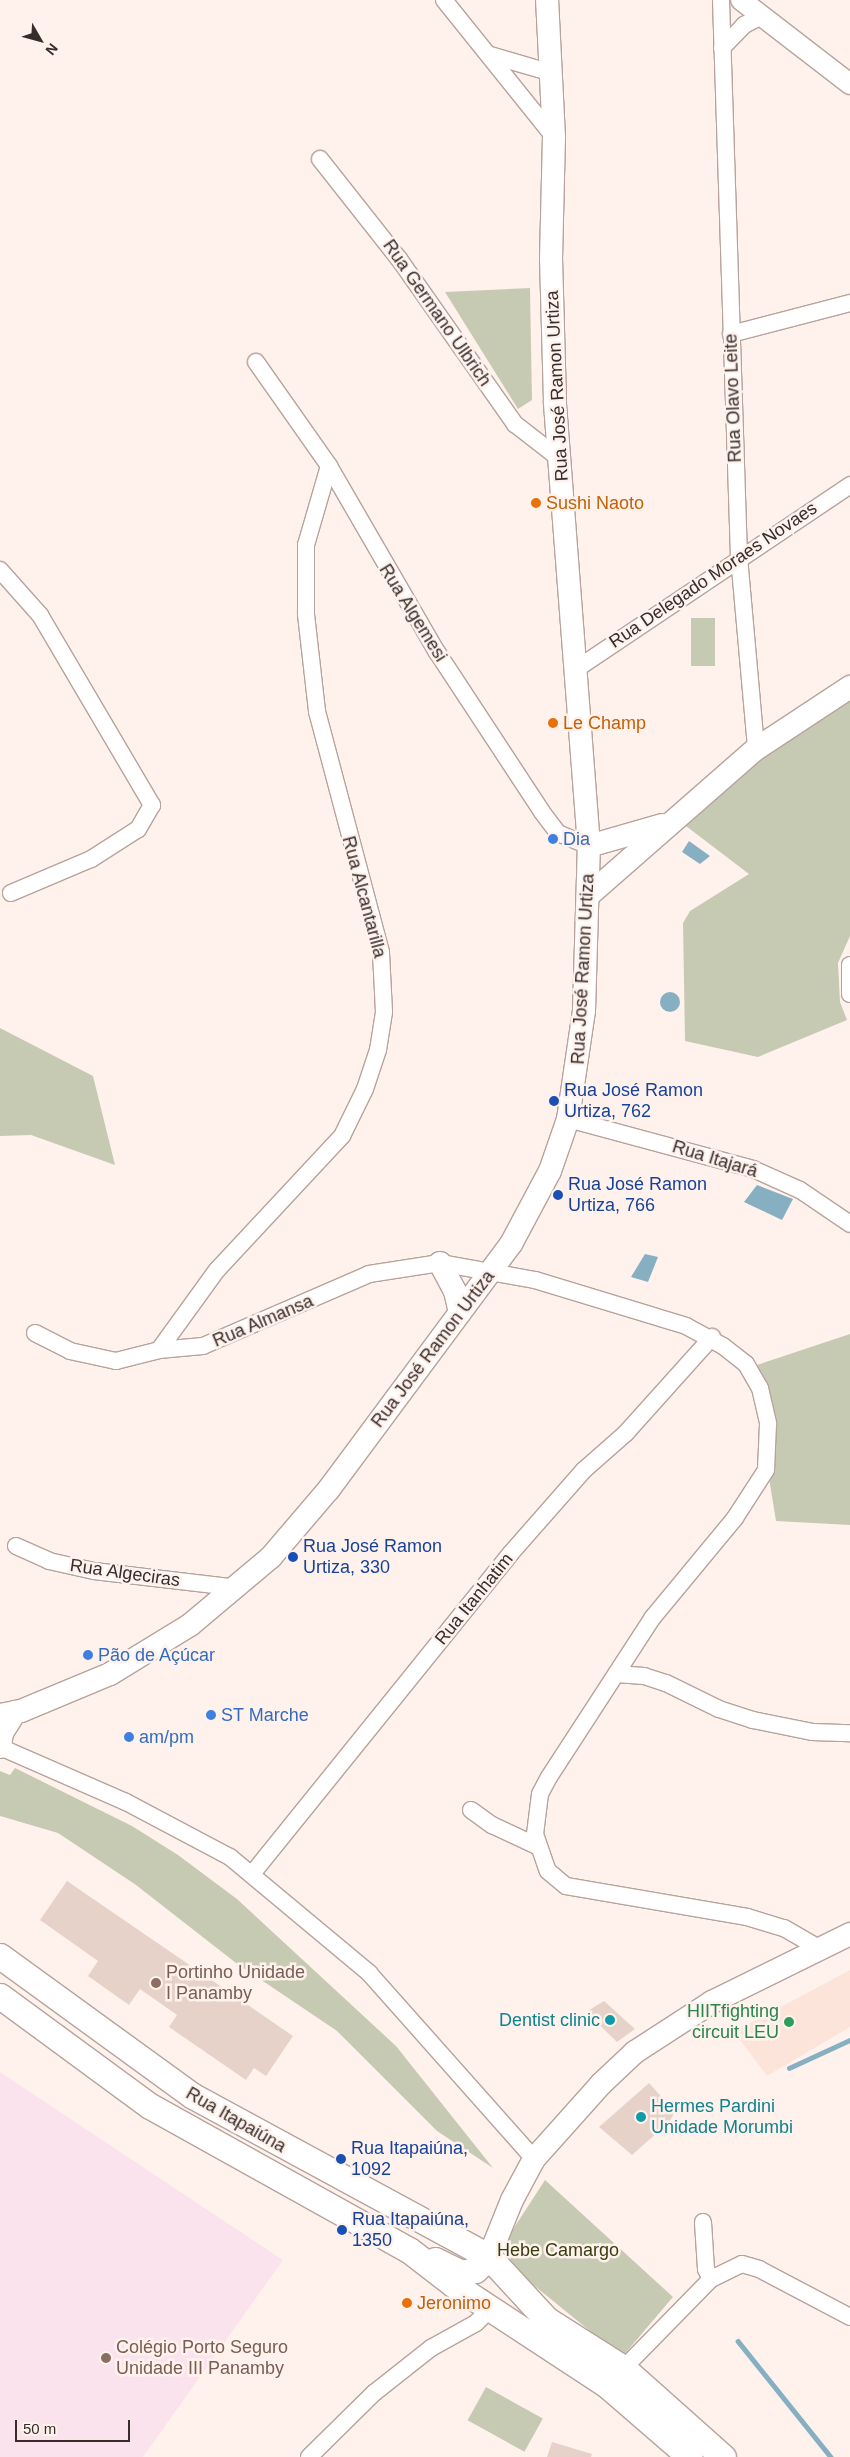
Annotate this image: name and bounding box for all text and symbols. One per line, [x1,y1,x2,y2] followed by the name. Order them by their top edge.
[15,15,65,65] north arrow
[42,40,61,58] text: N
[378,236,496,390] street label: Rua Germano Ulbrich
[541,290,573,482] street label: Rua José Ramon Urtiza
[720,333,746,463] street label: Rua Olavo Leite
[546,492,644,514] place label: Sushi Naoto
[530,497,542,509] marker: Sushi Naoto
[605,497,821,653] street label: Rua Delegado Moraes Novaes
[374,560,452,666] street label: Rua Algemesi
[563,712,646,734] place label: Le Champ
[547,717,559,729] marker: Le Champ
[563,828,590,850] place label: Dia
[337,833,391,961] street label: Rua Alcantarilla
[547,833,559,845] marker: Dia
[567,873,599,1065] street label: Rua José Ramon Urtiza
[564,1080,703,1122] place label: Rua José Ramon Urtiza, 762
[548,1095,560,1107] marker: Rua José Ramon Urtiza, 762
[670,1136,760,1182] street label: Rua Itajará
[568,1174,707,1216] place label: Rua José Ramon Urtiza, 766
[552,1189,564,1201] marker: Rua José Ramon Urtiza, 766
[367,1266,499,1432] street label: Rua José Ramon Urtiza
[209,1290,317,1352] street label: Rua Almansa
[303,1536,442,1578] place label: Rua José Ramon Urtiza, 330
[430,1549,518,1649] street label: Rua Itanhatim
[287,1551,299,1563] marker: Rua José Ramon Urtiza, 330
[68,1555,182,1591] street label: Rua Algeciras
[98,1644,216,1666] place label: Pão de Açúcar
[82,1649,94,1661] marker: Pão de Açúcar
[221,1704,309,1726] place label: ST Marche
[205,1709,217,1721] marker: ST Marche
[139,1726,194,1748] place label: am/pm
[123,1731,135,1743] marker: am/pm
[166,1962,305,2005] place label: Portinho Unidade I Panamby
[150,1977,162,1989] marker: Portinho Unidade I Panamby
[687,2001,779,2044] place label: HIITfighting circuit LEU
[499,2009,600,2031] place label: Dentist clinic
[604,2014,616,2026] marker: Dentist clinic
[783,2016,795,2028] marker: HIITfighting circuit LEU
[182,2083,290,2157] street label: Rua Itapaiúna
[651,2096,793,2138] place label: Hermes Pardini Unidade Morumbi
[635,2111,647,2123] marker: Hermes Pardini Unidade Morumbi
[351,2138,468,2180] place label: Rua Itapaiúna, 1092
[335,2153,347,2165] marker: Rua Itapaiúna, 1092
[352,2209,469,2252] place label: Rua Itapaiúna, 1350
[336,2224,348,2236] marker: Rua Itapaiúna, 1350
[497,2239,619,2261] park label: Hebe Camargo
[417,2292,491,2314] place label: Jeronimo
[401,2297,413,2309] marker: Jeronimo
[116,2337,288,2380] place label: Colégio Porto Seguro Unidade III Panamby
[100,2352,112,2364] marker: Colégio Porto Seguro Unidade III Panamby
[18,2410,132,2442] scale bar
[23,2420,56,2437] text: 50 m

